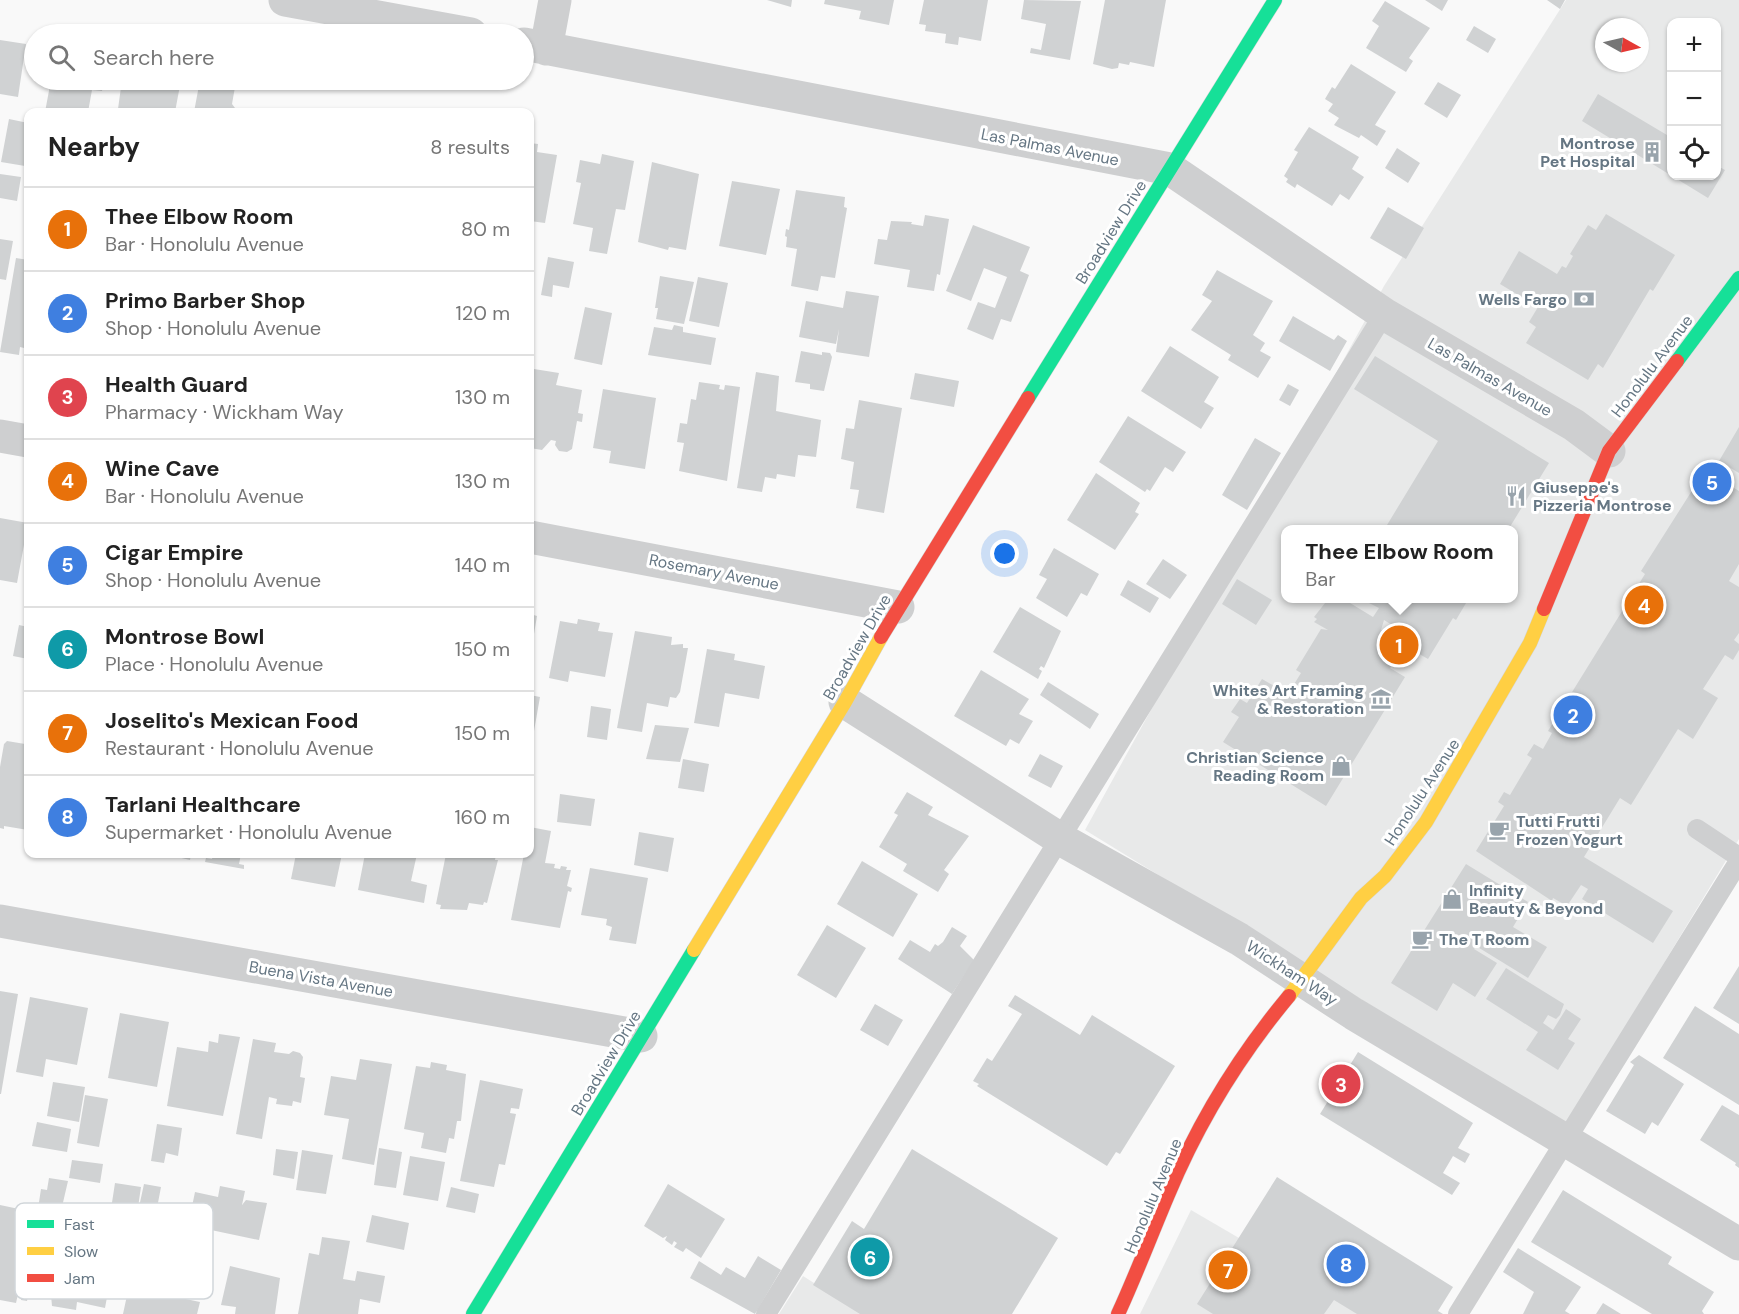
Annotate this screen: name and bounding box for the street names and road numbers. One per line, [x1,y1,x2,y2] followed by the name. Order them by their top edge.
[979,123,1121,171] street label: Las Palmas Avenue
[1071,176,1151,288] street label: Broadview Drive
[1607,311,1697,421] street label: Honolulu Avenue
[1424,333,1556,421] street label: Las Palmas Avenue
[647,549,781,595] street label: Rosemary Avenue
[818,590,896,704] street label: Broadview Drive
[1380,735,1464,849] street label: Honolulu Avenue
[1242,936,1342,1010] street label: Wickham Way
[247,956,395,1002] street label: Buena Vista Avenue
[566,1007,646,1119] street label: Broadview Drive
[1119,1135,1187,1257] street label: Honolulu Avenue

